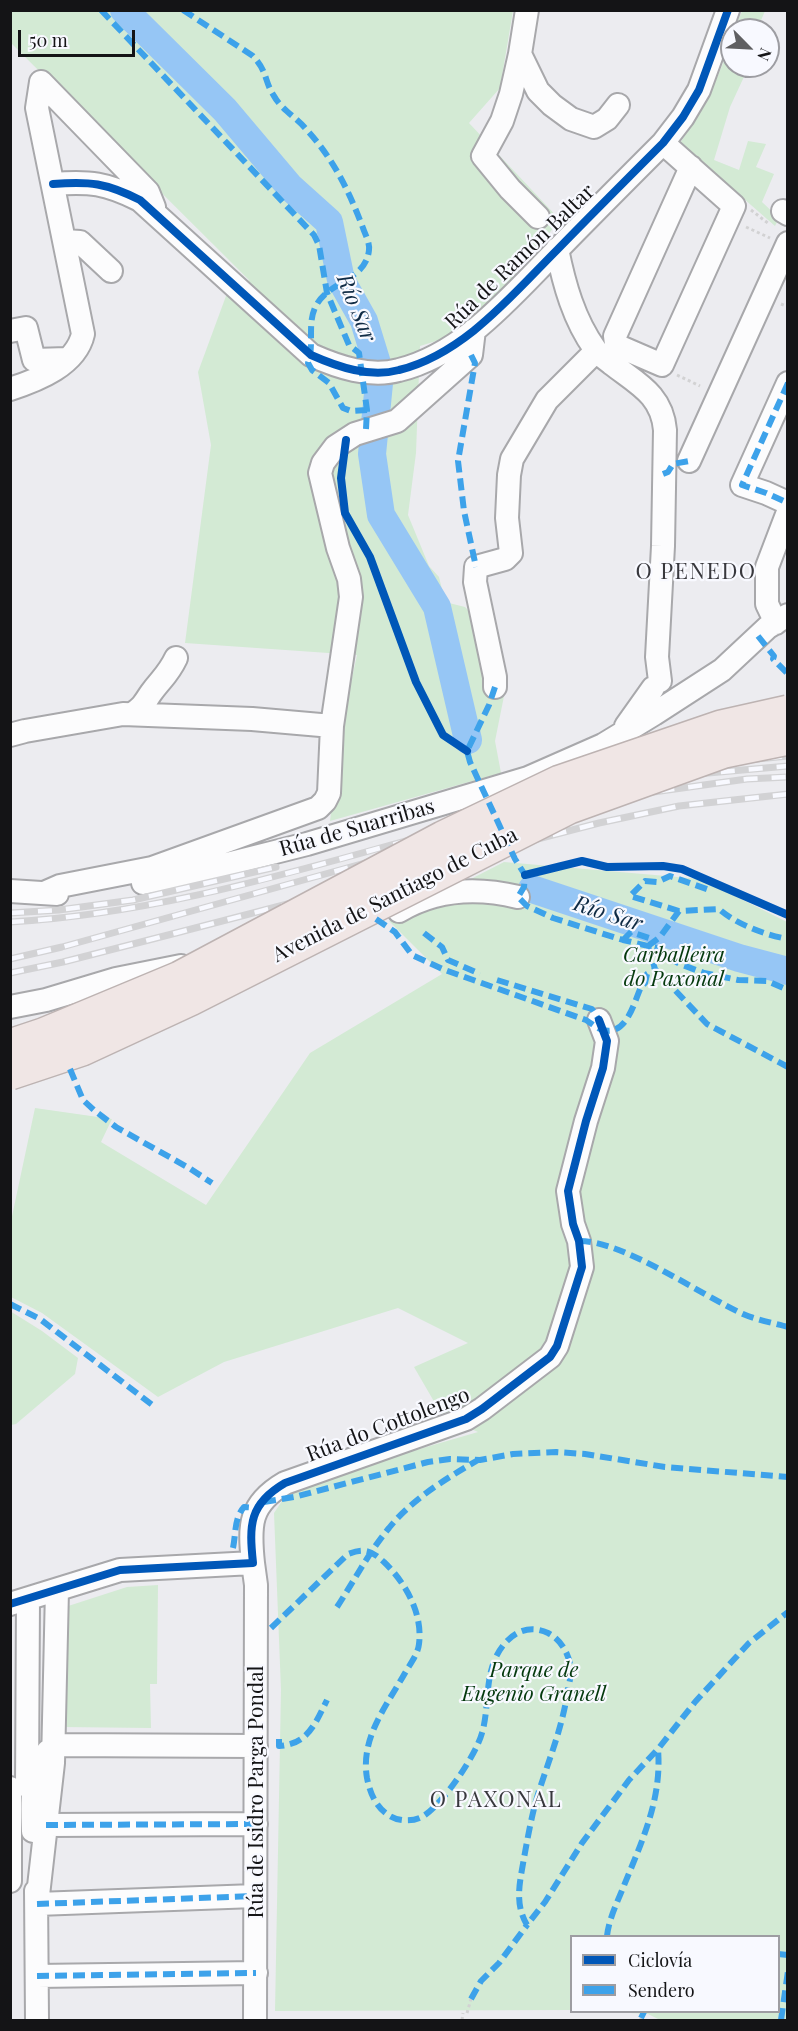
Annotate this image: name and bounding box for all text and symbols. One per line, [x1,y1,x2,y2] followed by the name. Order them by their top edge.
[21,18,138,56] scale bar
[720,18,780,78] north arrow
[29,28,68,52] text: 50 m
[753,45,777,64] text: N
[440,179,600,335] street label: Rúa de Ramón Baltar
[331,270,381,346] water label: Río Sar
[635,559,757,585] district label: O PENEDO
[277,794,437,862] street label: Rúa de Suarribas
[268,822,522,968] street label: Avenida de Santiago de Cuba
[570,891,646,937] water label: Río Sar
[623,942,725,992] park label: Carballeira do Paxonal
[303,1382,473,1468] street label: Rúa do Cottolengo
[462,1657,606,1707] park label: Parque de Eugenio Granell
[243,1665,269,1919] street label: Rúa de Isidro Parga Pondal
[430,1787,562,1813] district label: O PAXONAL
[570,1935,780,2013] legend
[628,1948,692,1972] text: Ciclovía
[628,1978,695,2002] text: Sendero

